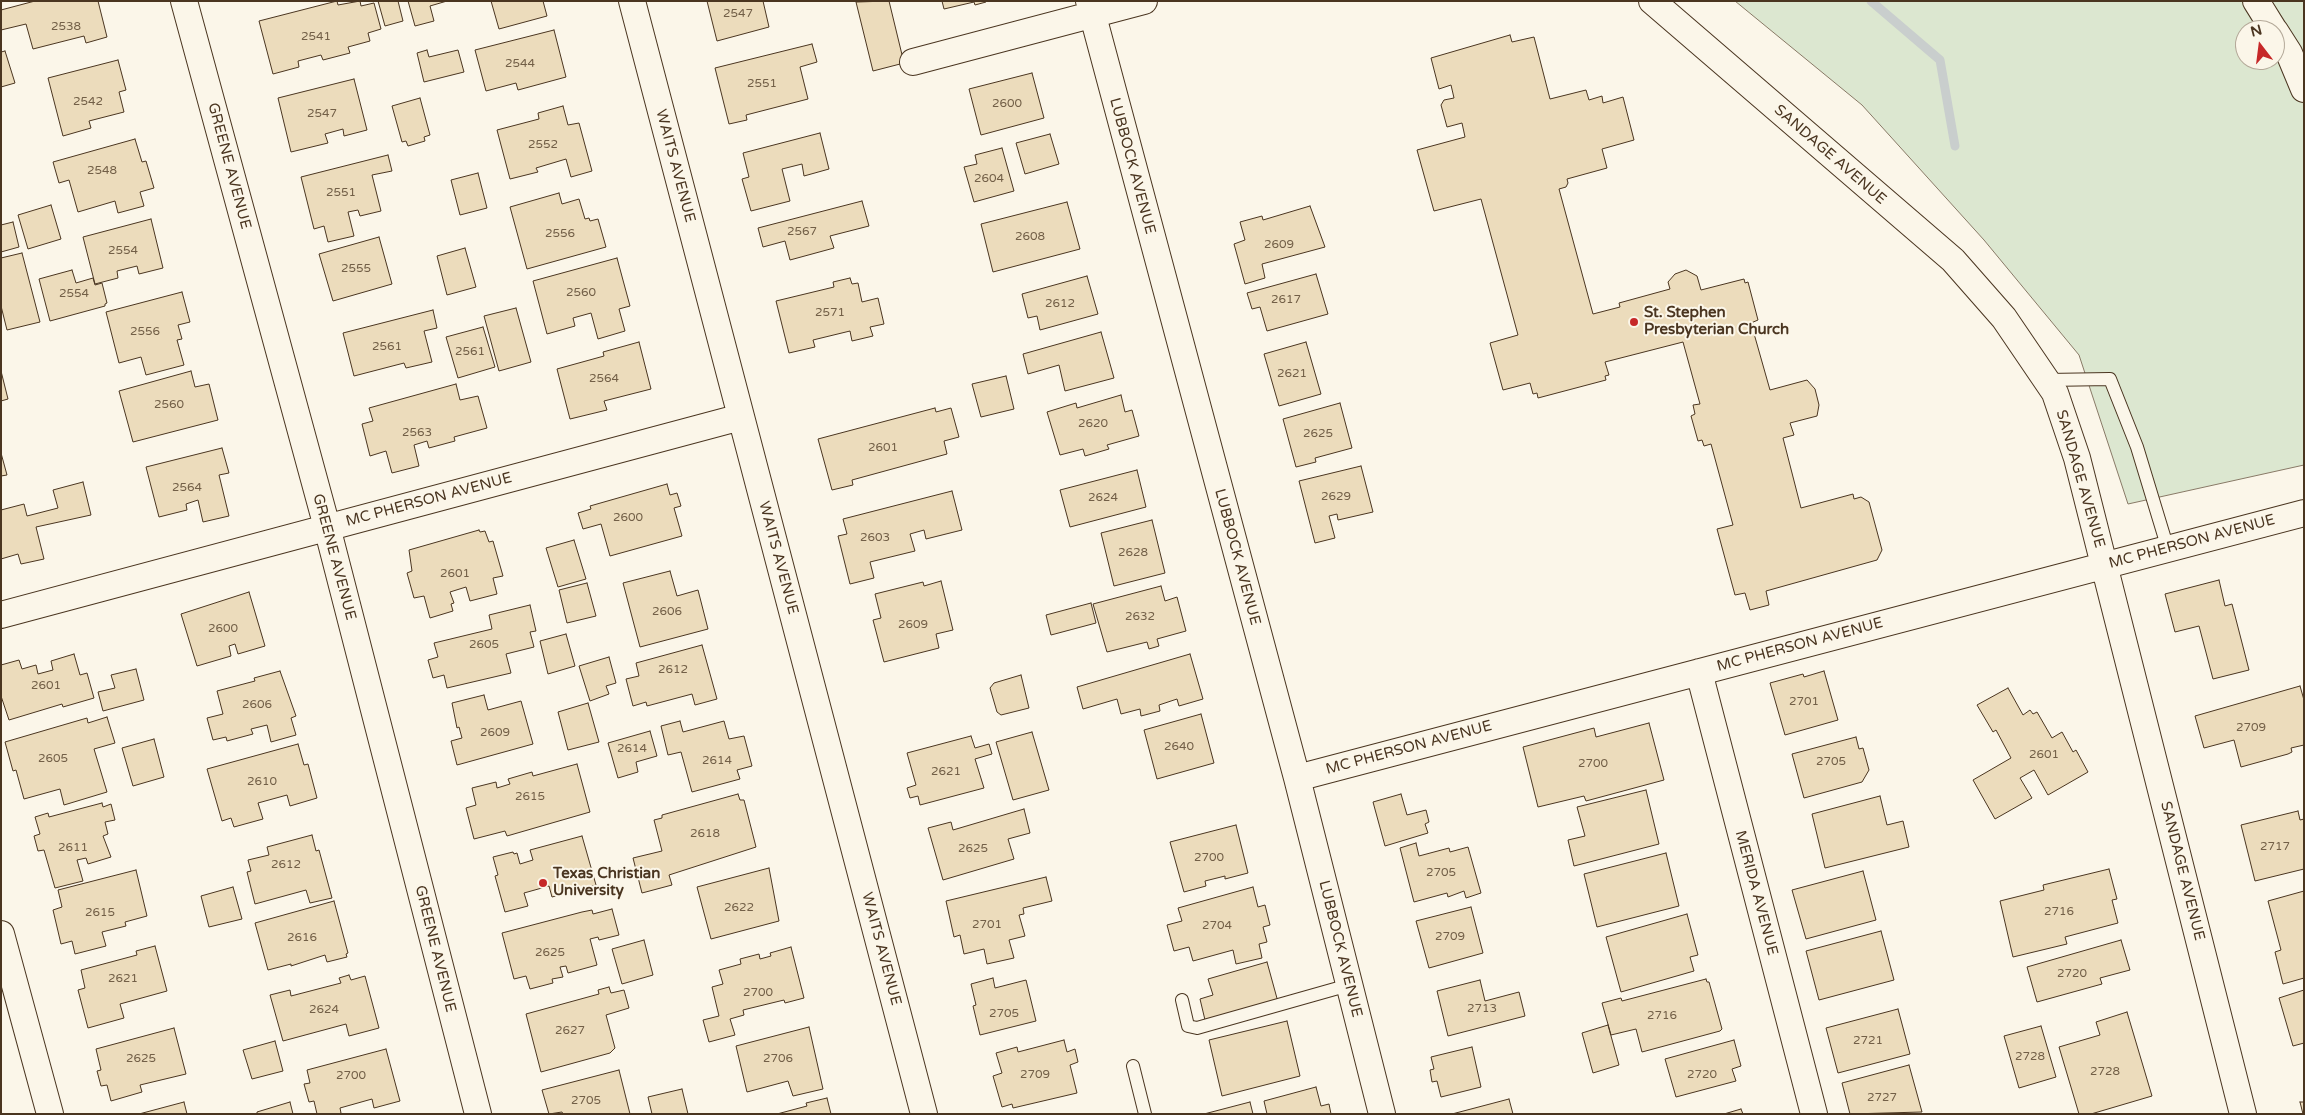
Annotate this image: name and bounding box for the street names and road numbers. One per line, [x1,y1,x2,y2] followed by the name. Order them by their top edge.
[1105,96,1159,236] street label: LUBBOCK AVENUE
[203,101,255,231] street label: GREENE AVENUE
[1770,101,1890,209] street label: SANDAGE AVENUE
[651,107,699,225] street label: WAITS AVENUE
[2052,408,2108,550] street label: SANDAGE AVENUE
[344,469,514,531] street label: MC PHERSON AVENUE
[1210,487,1264,627] street label: LUBBOCK AVENUE
[308,492,360,622] street label: GREENE AVENUE
[754,499,802,617] street label: WAITS AVENUE
[2107,511,2277,573] street label: MC PHERSON AVENUE
[1715,614,1885,676] street label: MC PHERSON AVENUE
[1324,717,1494,779] street label: MC PHERSON AVENUE
[2156,800,2208,942] street label: SANDAGE AVENUE
[1731,829,1781,957] street label: MERIDA AVENUE
[1314,879,1366,1019] street label: LUBBOCK AVENUE
[411,884,459,1014] street label: GREENE AVENUE
[857,890,905,1008] street label: WAITS AVENUE

